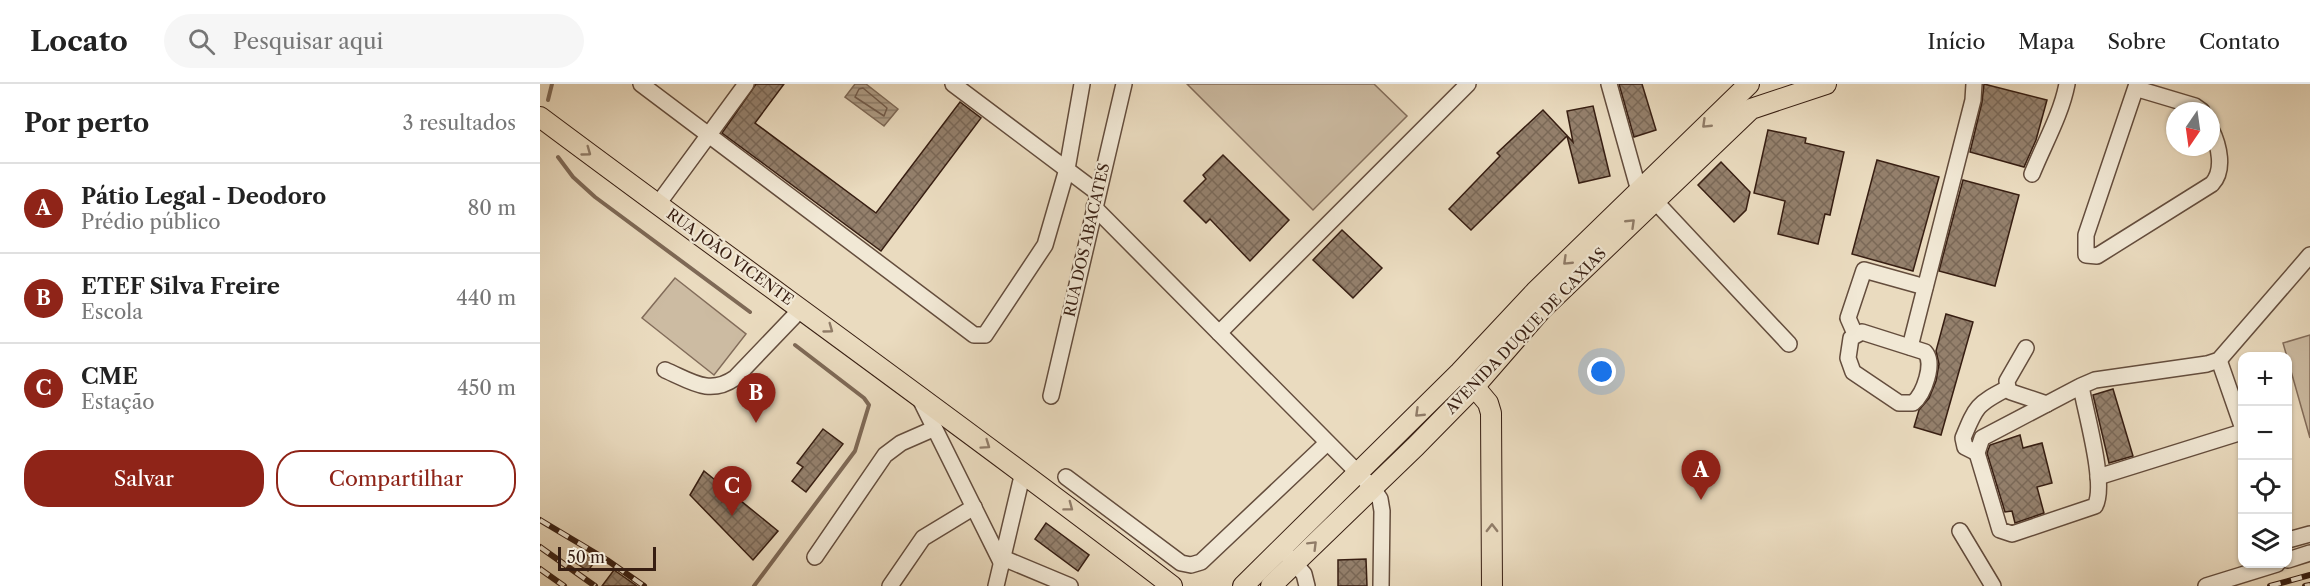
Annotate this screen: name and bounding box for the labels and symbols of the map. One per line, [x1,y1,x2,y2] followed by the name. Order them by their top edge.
[2166,102,2220,156] north arrow
[1703,117,1714,128] one-way arrow
[580,145,591,156] one-way arrow
[1060,161,1113,319] street label: RUA DOS ABACATES
[663,204,798,309] street label: RUA JOÃO VICENTE
[1624,219,1635,230] one-way arrow
[1440,244,1610,418] street label: AVENIDA DUQUE DE CAXIAS
[1564,254,1575,265] one-way arrow
[822,322,833,333] one-way arrow
[1587,357,1616,386] your location
[736,374,776,423] pin: B
[1415,406,1426,417] one-way arrow
[979,438,990,449] one-way arrow
[1682,450,1720,500] pin: A
[712,466,752,516] pin: C
[1063,500,1074,511] one-way arrow
[1486,523,1498,532] one-way arrow
[1306,542,1317,553] one-way arrow
[558,544,656,572] scale bar

